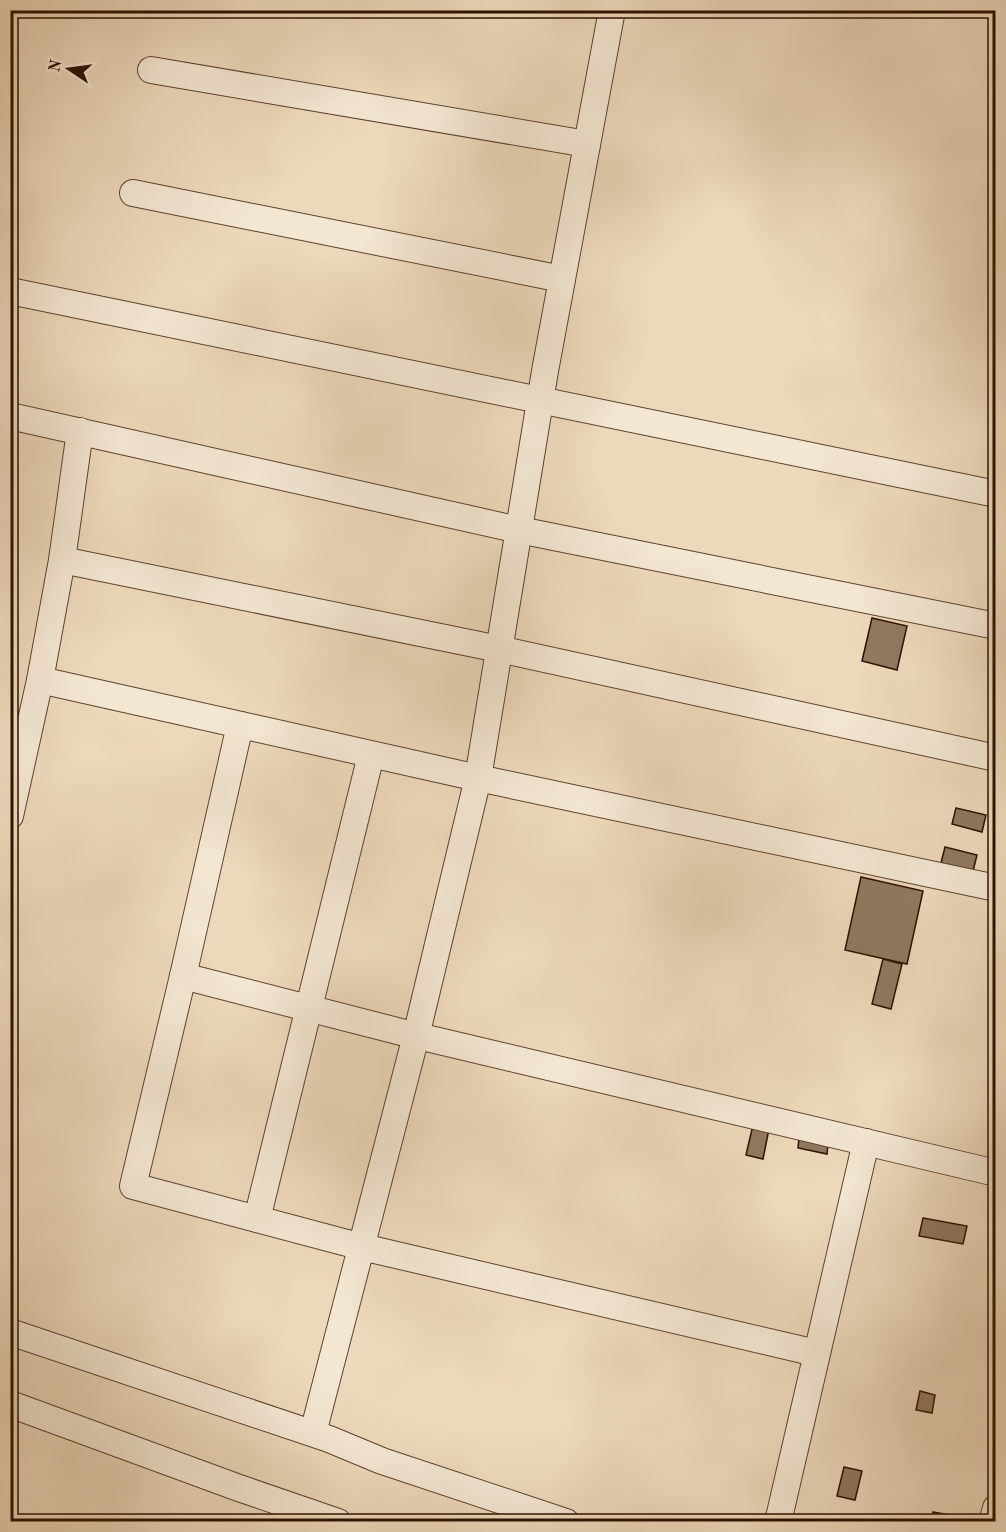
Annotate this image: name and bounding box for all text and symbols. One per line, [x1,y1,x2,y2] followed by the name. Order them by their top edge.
[39,39,99,99] north arrow
[47,58,66,74] text: N

